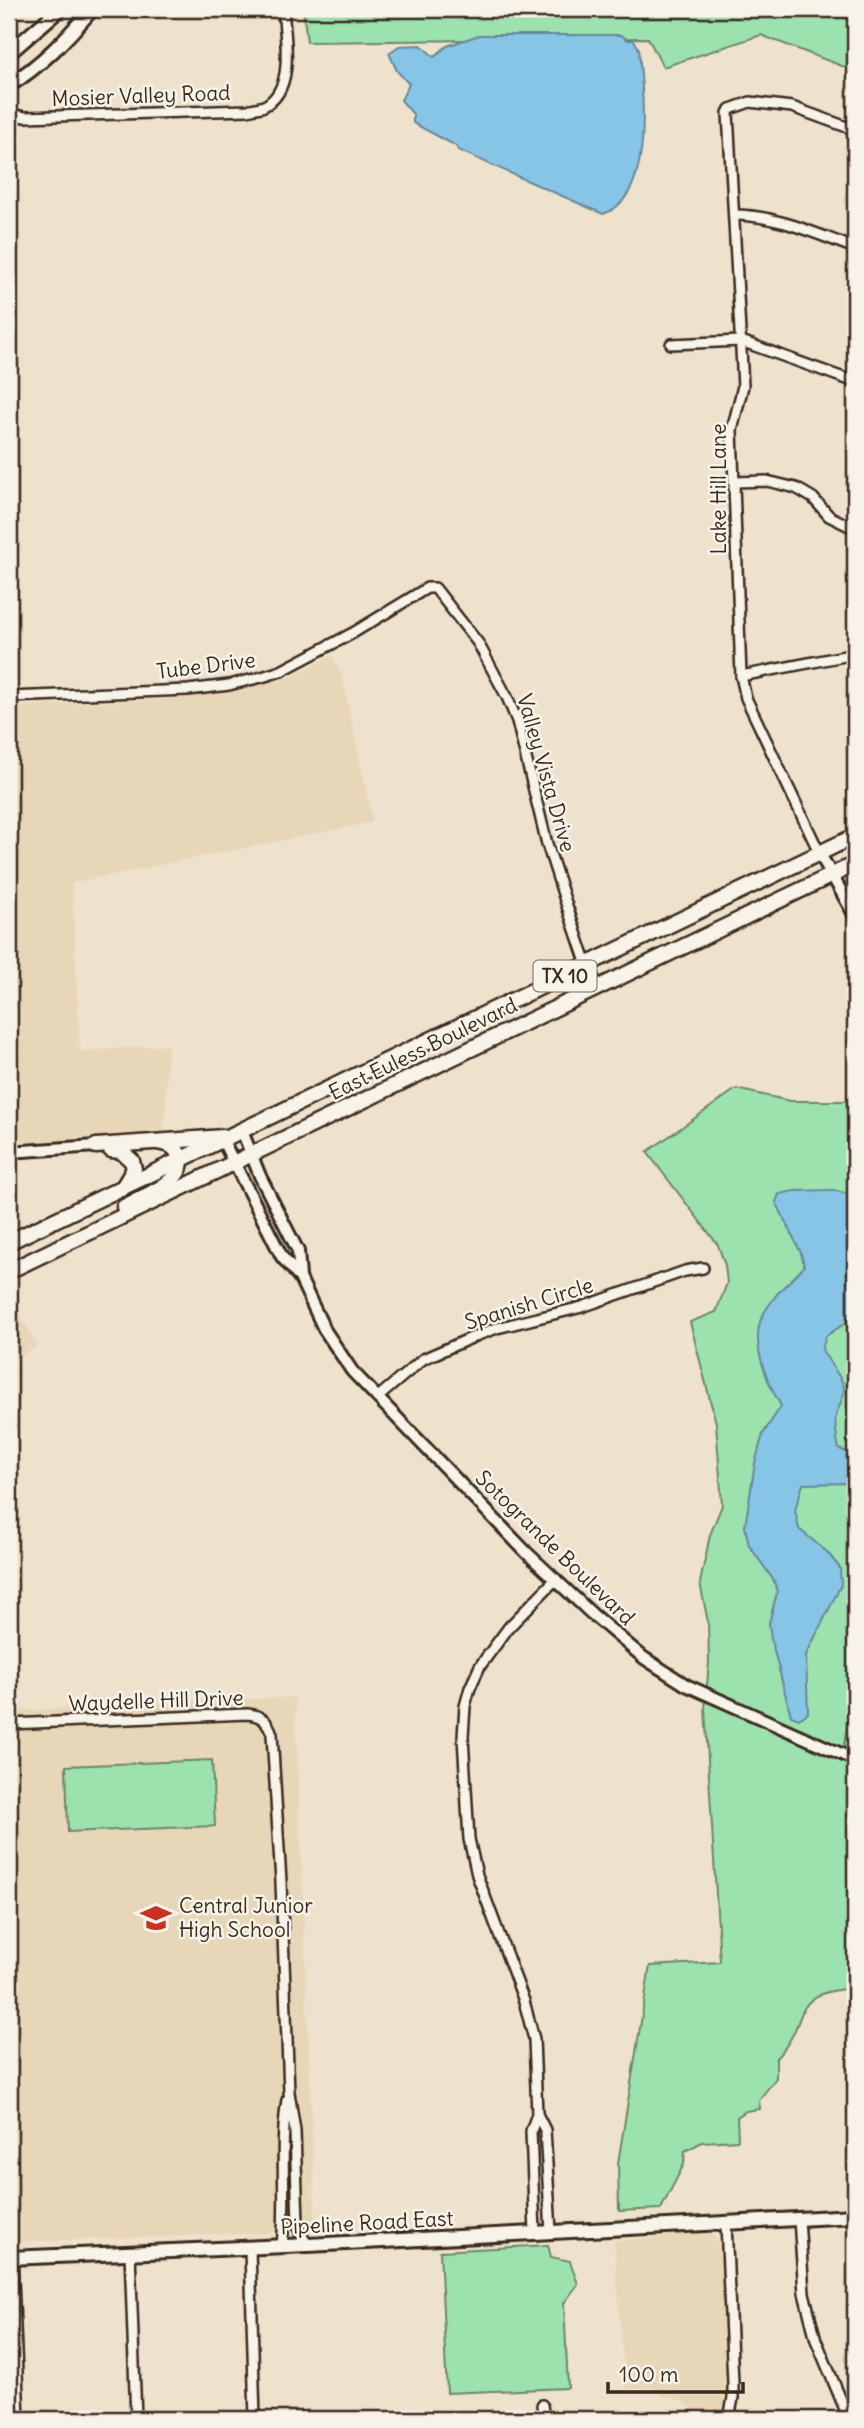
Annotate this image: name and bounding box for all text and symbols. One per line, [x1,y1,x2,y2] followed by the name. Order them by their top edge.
[51,79,231,112] street label: Mosier Valley Road
[705,423,732,555] street label: Lake Hill Lane
[155,646,257,685] street label: Tube Drive
[511,691,582,855] street label: Valley Vista Drive
[534,960,596,992] road number: TX 10
[324,991,522,1106] street label: East Euless Boulevard
[461,1271,596,1336] street label: Spanish Circle
[470,1464,641,1631] street label: Sotogrande Boulevard
[68,1684,244,1717] street label: Waydelle Hill Drive
[179,1892,313,1943] place label: Central Junior High School
[139,1901,173,1935] school or university icon: Central Junior High School
[280,2204,454,2241] street label: Pipeline Road East
[608,2351,743,2395] scale bar
[619,2361,678,2388] text: 100 m

